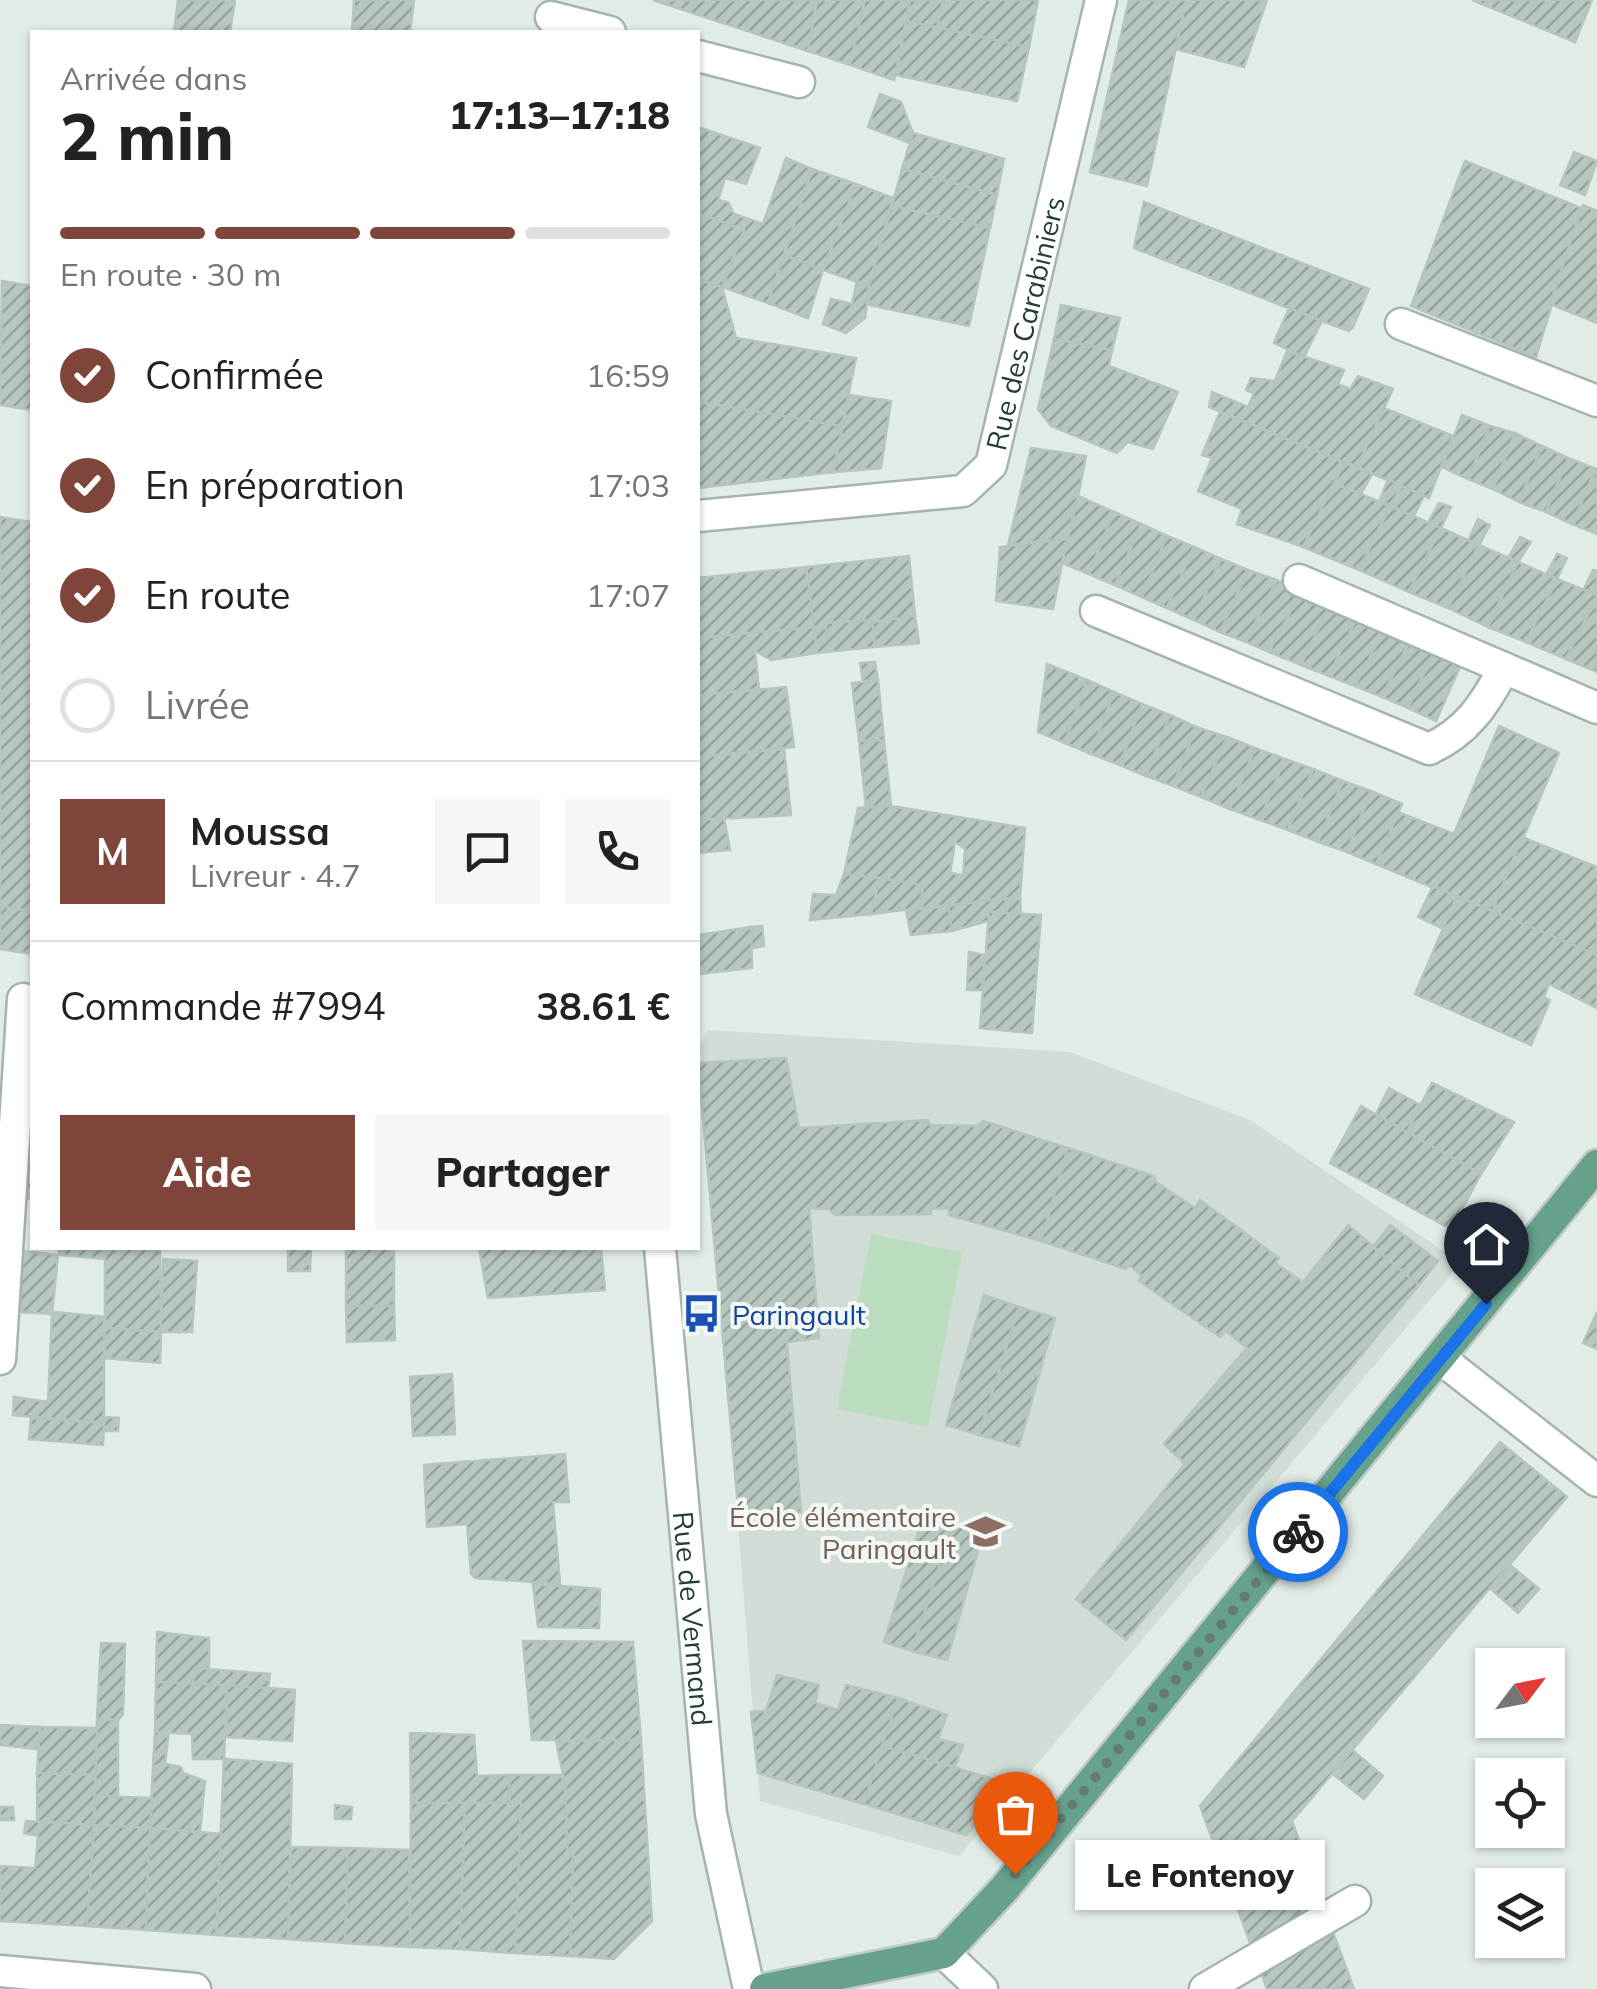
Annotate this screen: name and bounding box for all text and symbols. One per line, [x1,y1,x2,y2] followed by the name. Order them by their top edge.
[60,58,247,98] text: Arrivée dans
[449,91,670,139] text: 17:13–17:18
[60,95,234,176] text: 2 min
[978,193,1071,454] street label: Rue des Carabiniers
[60,254,281,294] text: En route · 30 m
[60,348,115,403] icon: check
[145,351,324,399] text: Confirmée
[586,355,670,395] text: 16:59
[60,458,115,513] icon: check
[145,461,405,509] text: En préparation
[586,465,670,505] text: 17:03
[60,568,115,623] icon: check
[145,571,291,619] text: En route
[586,575,670,615] text: 17:07
[145,681,250,729] text: Livrée
[435,799,540,904] button: chat
[565,799,670,904] button: phone
[190,807,330,855] text: Moussa
[96,827,129,875] text: M
[190,855,361,895] text: Livreur · 4.7
[60,982,386,1030] text: Commande #7994
[536,982,670,1030] text: 38.61 €
[60,1115,355,1230] button: Aide
[375,1115,670,1230] button: Partager
[1444,1202,1529,1305] pin
[1459,1217,1514,1272] icon: home
[681,1293,723,1335] bus stop icon: Paringault
[732,1297,866,1332] place label: Paringault
[1248,1482,1348,1582] courier
[729,1499,956,1566] place label: École élémentaire Paringault
[1271,1505,1326,1560] icon: bike
[666,1510,720,1727] street label: Rue de Vermand
[965,1511,1007,1553] school or university icon: École élémentaire Paringault
[1475,1648,1565,1738] north arrow
[1475,1648,1565,1958] map controls
[1475,1758,1565,1848] button: locate
[973,1772,1058,1875] pin
[988,1787,1043,1842] icon: bag
[1075,1839,1325,1909] callout: Le Fontenoy
[1106,1855,1294,1895] text: Le Fontenoy
[1475,1868,1565,1958] button: layers

